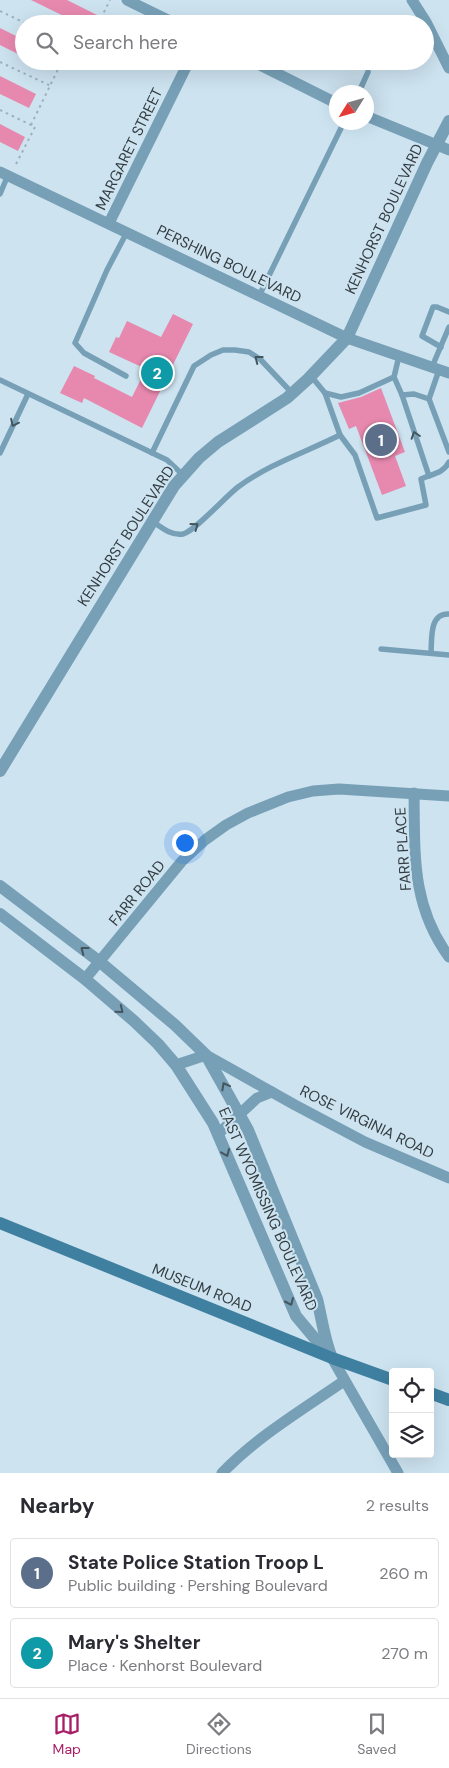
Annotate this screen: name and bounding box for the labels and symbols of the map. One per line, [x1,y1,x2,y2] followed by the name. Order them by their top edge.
[91,85,167,213] street label: MARGARET STREET
[329,85,374,130] north arrow
[340,141,428,297] street label: KENHORST BOULEVARD
[153,220,305,308] street label: PERSHING BOULEVARD
[141,354,173,392] pin: 2
[255,356,264,364] one-way arrow
[10,418,20,427] one-way arrow
[365,421,397,459] pin: 1
[411,432,421,440] one-way arrow
[73,462,179,610] street label: KENHORST BOULEVARD
[189,523,199,532] one-way arrow
[390,806,416,892] street label: FARR PLACE
[172,830,198,856] your location
[104,856,170,930] street label: FARR ROAD
[80,947,90,956] one-way arrow
[115,1004,124,1013] one-way arrow
[297,1081,437,1163] street label: ROSE VIRGINIA ROAD
[221,1083,231,1092] one-way arrow
[214,1104,322,1314] street label: EAST WYOMISSING BOULEVARD
[220,1148,231,1157] one-way arrow
[149,1259,255,1317] street label: MUSEUM ROAD
[284,1297,294,1306] one-way arrow

